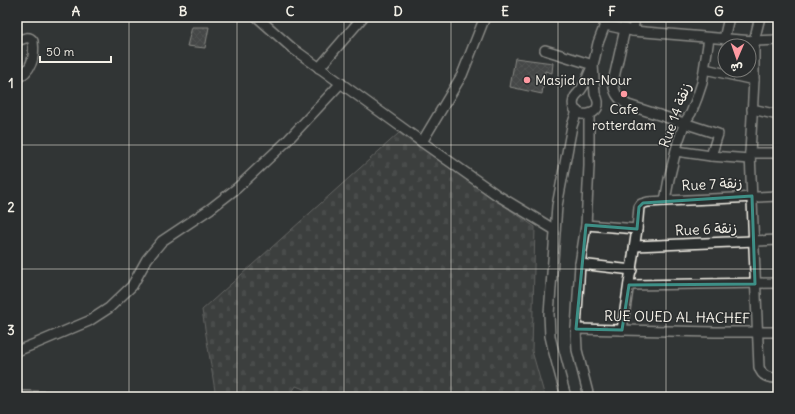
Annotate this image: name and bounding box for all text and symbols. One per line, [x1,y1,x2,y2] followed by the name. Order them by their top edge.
[72,3,81,20] text: A
[179,3,188,20] text: B
[286,3,295,20] text: C
[393,3,403,20] text: D
[501,3,509,20] text: E
[608,3,616,20] text: F
[714,3,724,20] text: G
[40,38,111,64] scale bar
[717,38,757,78] north arrow
[46,44,75,59] text: 50 m
[730,61,743,75] text: ش
[535,71,632,89] place label: Masjid an-Nour
[8,75,14,92] text: 1
[522,75,532,85] marker: Masjid an-Nour
[655,80,695,150] street label: Rue 14 زنقة
[619,89,629,99] marker: Cafe rotterdam
[592,100,656,134] place label: Cafe rotterdam
[681,173,743,195] street label: Rue 7 زنقة
[7,199,15,216] text: 2
[674,218,738,240] street label: Rue 6 زنقة
[604,307,750,327] street label: RUE OUED AL HACHEF
[7,322,15,339] text: 3

